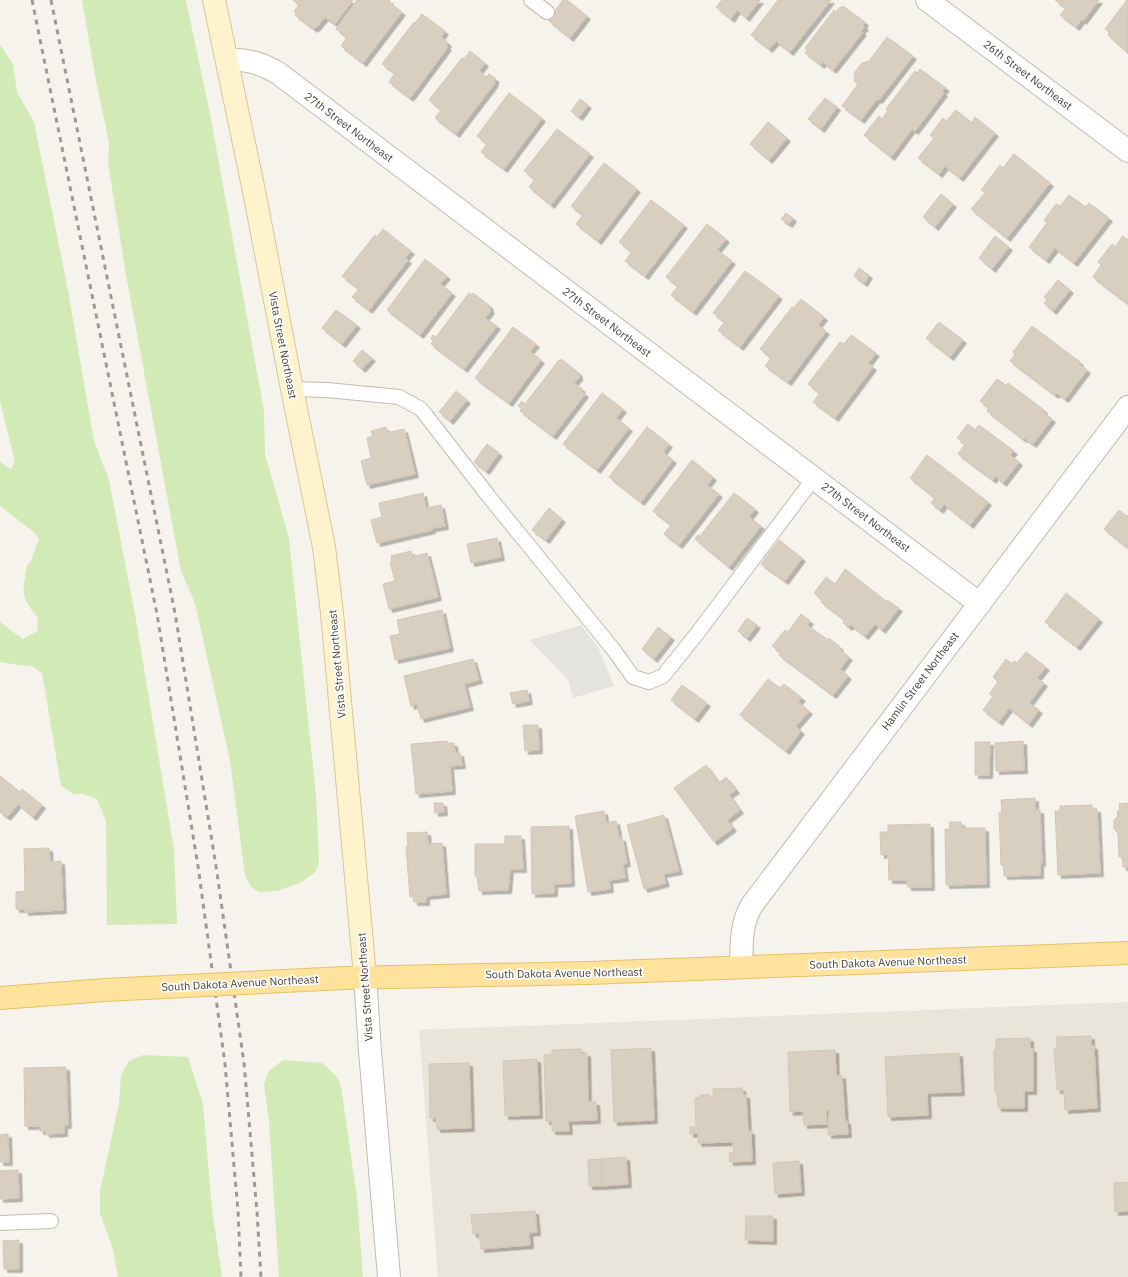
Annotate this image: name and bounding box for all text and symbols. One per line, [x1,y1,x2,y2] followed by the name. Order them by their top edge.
[981,37,1075,113] street label: 26th Street Northeast
[302,89,396,165] street label: 27th Street Northeast
[560,284,654,360] street label: 27th Street Northeast
[266,290,300,400] street label: Vista Street Northeast
[819,479,913,555] street label: 27th Street Northeast
[325,609,349,719] street label: Vista Street Northeast
[878,629,962,733] street label: Hamlin Street Northeast
[354,932,376,1042] street label: Vista Street Northeast
[809,952,967,972] street label: South Dakota Avenue Northeast
[485,965,643,981] street label: South Dakota Avenue Northeast
[161,972,319,994] street label: South Dakota Avenue Northeast

